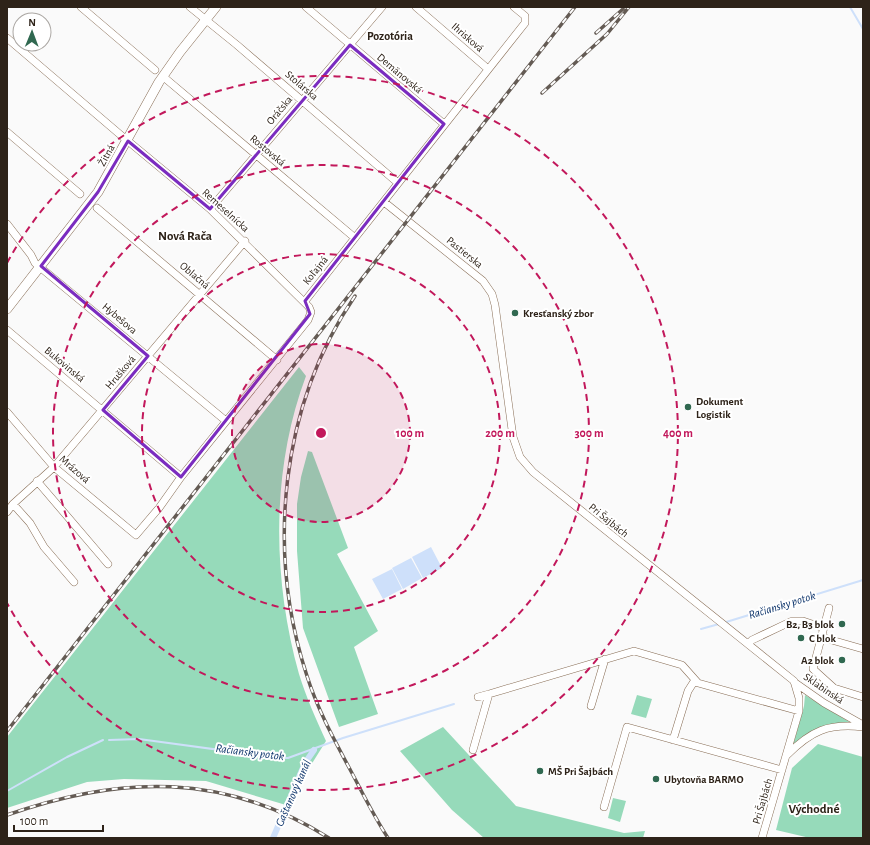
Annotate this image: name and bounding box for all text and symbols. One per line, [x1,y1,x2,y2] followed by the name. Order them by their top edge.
[12,12,52,52] north arrow
[28,17,36,28] text: N
[450,21,486,54] street label: Ihrisková
[367,30,413,42] district label: Pozotória
[375,51,424,95] street label: Demänovská
[283,69,320,102] street label: Stolárska
[264,94,294,127] street label: Oráčska
[248,133,287,168] street label: Rostovská
[96,143,117,168] street label: Žitná
[200,187,251,234] street label: Remeselnícka
[158,230,212,243] district label: Nová Rača
[444,234,485,270] street label: Pastierska
[301,254,330,287] street label: Koľajná
[178,260,212,291] street label: Oblačná
[100,301,139,336] street label: Hybešova
[510,308,520,318] marker: Kresťanský zbor
[523,308,594,319] place label: Kresťanský zbor
[43,345,87,384] street label: Bukovinská
[103,353,138,391] street label: Hrušková
[696,396,744,420] place label: Dokument Logistik
[683,402,693,412] marker: Dokument Logistik
[314,426,328,440] centre of rings
[396,427,424,439] text: 100 m
[485,427,515,439] text: 200 m
[574,427,604,439] text: 300 m
[663,427,693,439] text: 400 m
[57,453,92,485] street label: Mrázová
[587,501,631,540] street label: Pri Šajbách
[747,589,818,622] water label: Račiansky potok
[786,619,835,630] place label: B2, B3 blok
[837,619,847,629] marker: B2, B3 blok
[796,633,806,643] marker: C blok
[809,633,836,644] place label: C blok
[801,655,835,666] place label: A2 blok
[837,655,847,665] marker: A2 blok
[802,671,846,706] street label: Sklabinská
[215,742,286,763] water label: Račiansky potok
[273,758,313,828] water label: Gaštanový kanál
[548,765,613,777] place label: MŠ Pri Šajbách
[535,766,545,776] marker: MŠ Pri Šajbách
[651,774,661,784] marker: Ubytovňa BARMO
[664,774,743,785] place label: Ubytovňa BARMO
[751,777,774,825] street label: Pri Šajbách
[788,803,840,816] district label: Východné
[14,807,103,833] scale bar
[20,815,48,827] text: 100 m

